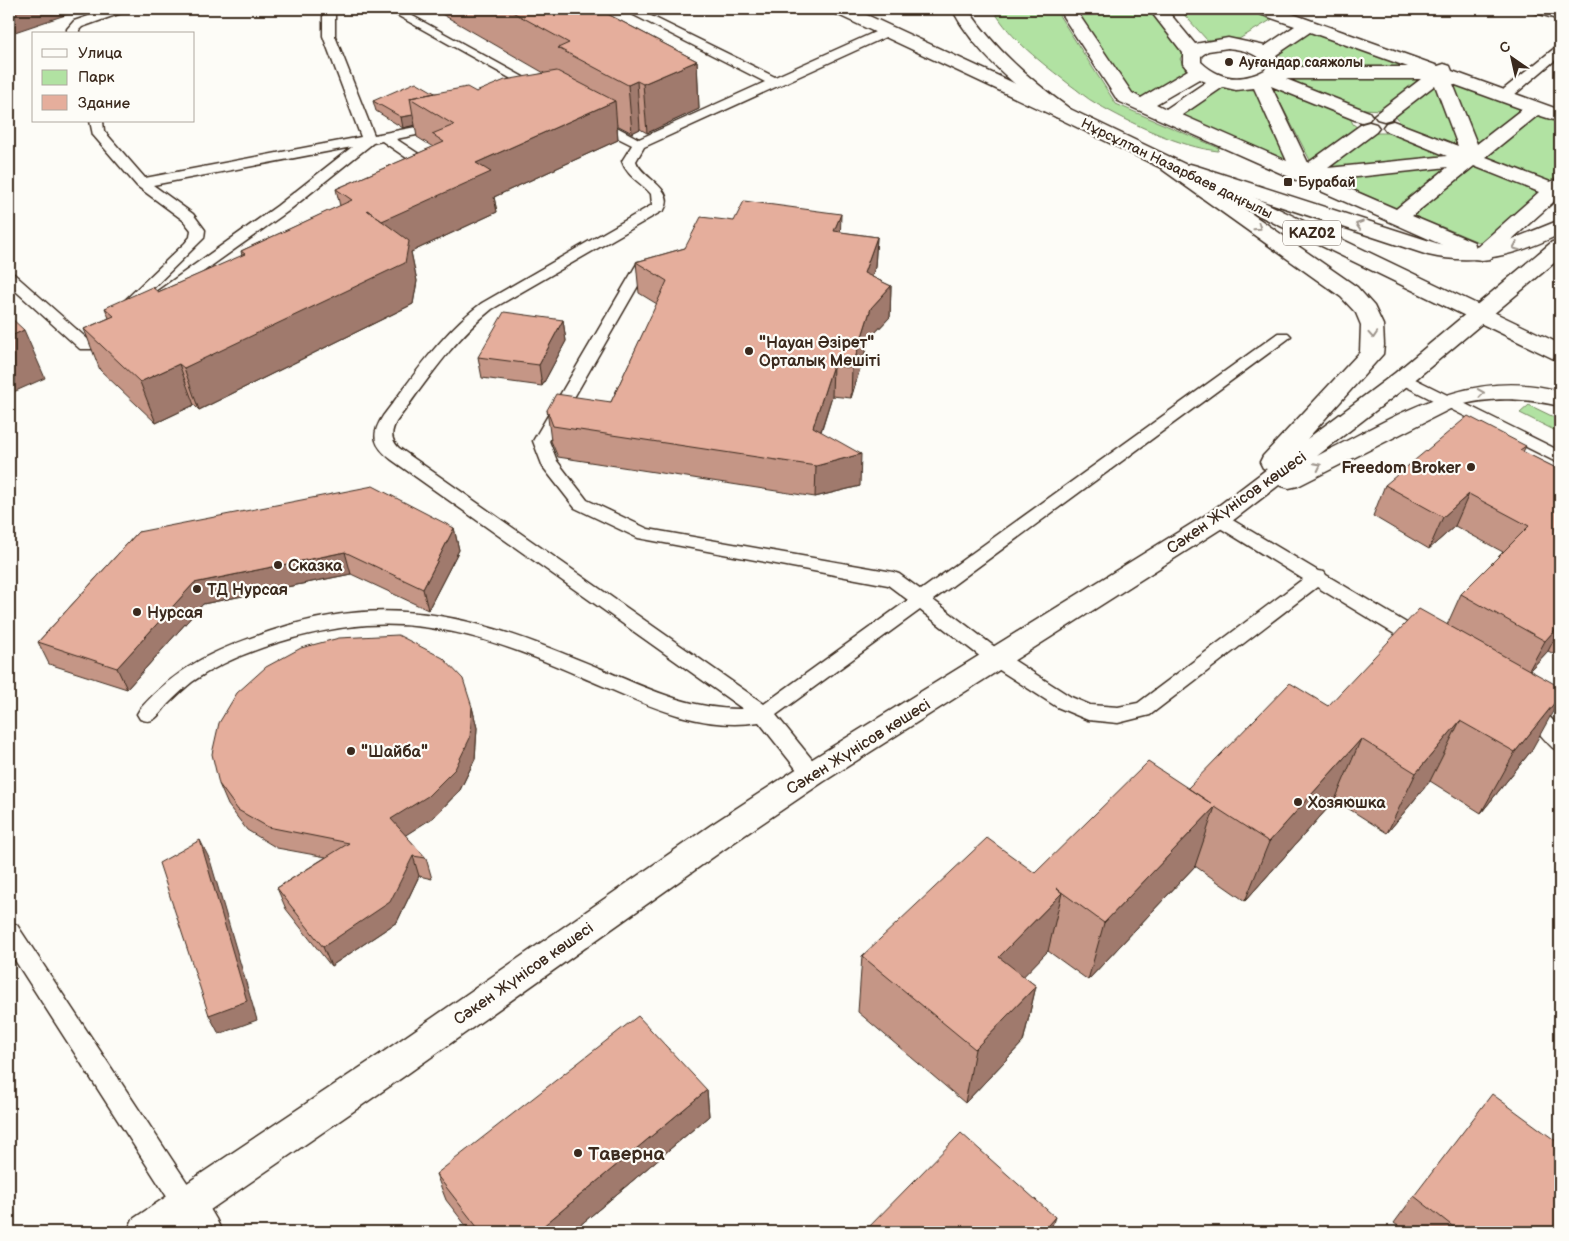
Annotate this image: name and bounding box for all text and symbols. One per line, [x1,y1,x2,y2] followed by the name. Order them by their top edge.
[32,32,195,122] legend
[1486,32,1536,82] north arrow
[1496,38,1514,57] text: С
[78,44,123,63] text: Улица
[1238,54,1363,71] place label: Ауғандар саяжолы
[1223,56,1235,68] marker: Ауғандар саяжолы
[78,68,115,87] text: Парк
[78,94,130,113] text: Здание
[1078,115,1275,222] street label: Нұрсұлтан Назарбаев даңғылы
[1298,174,1356,191] place label: Бурабай
[1282,176,1294,188] marker: Бурабай
[1283,220,1341,246] road number: KАZ02
[1355,220,1364,230] one-way arrow
[1252,221,1262,230] one-way arrow
[1512,241,1521,251] one-way arrow
[1367,332,1378,340] one-way arrow
[759,334,881,371] place label: "Науан Әзірет" Орталық Мешіті
[743,345,755,357] marker: "Науан Әзірет" Орталық Мешіті
[1477,388,1486,398] one-way arrow
[1163,448,1310,559] street label: Сәкен Жүнісов көшесі
[1341,459,1462,478] place label: Freedom Broker
[1465,461,1477,473] marker: Freedom Broker
[1313,462,1322,472] one-way arrow
[288,557,343,576] place label: Сказка
[272,559,284,571] marker: Сказка
[207,581,288,600] place label: ТД Нурсая
[191,583,203,595] marker: ТД Нурсая
[147,604,203,623] place label: Нурсая
[131,606,143,618] marker: Нурсая
[783,695,934,799] street label: Сәкен Жүнісов көшесі
[361,743,428,762] place label: "Шайба"
[345,745,357,757] marker: "Шайба"
[1307,794,1386,813] place label: Хозяюшка
[1292,796,1304,808] marker: Хозяюшка
[450,919,597,1030] street label: Сәкен Жүнісов көшесі
[588,1143,665,1166] place label: Таверна
[572,1147,584,1159] marker: Таверна

